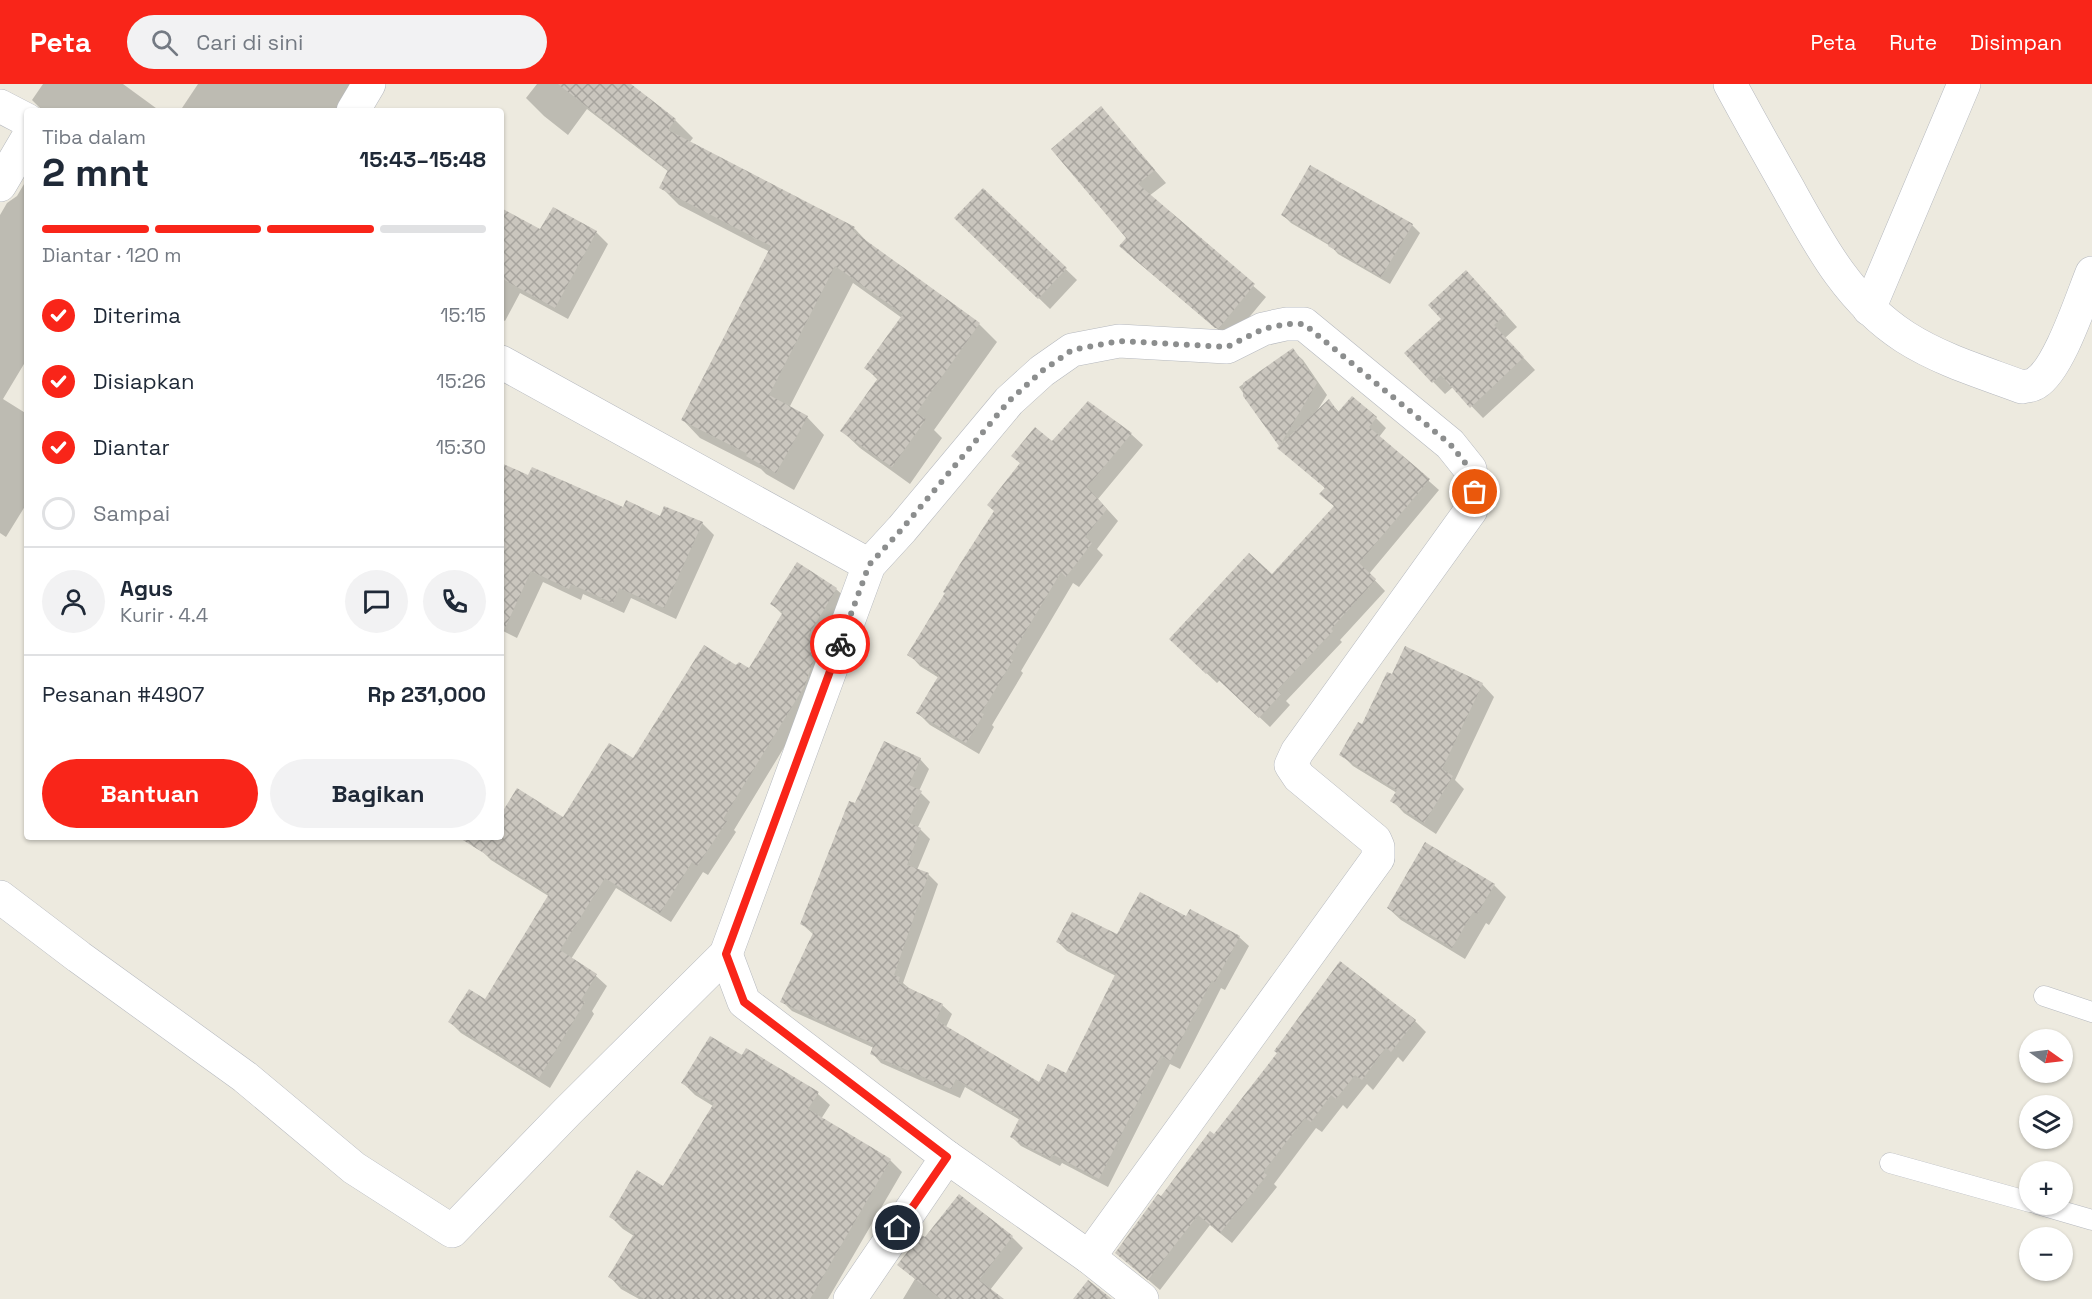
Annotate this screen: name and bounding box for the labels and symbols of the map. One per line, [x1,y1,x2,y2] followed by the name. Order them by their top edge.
[1449,466,1500,517] pin
[810,614,870,674] courier
[2019,1029,2073,1083] north arrow
[872,1202,923,1253] pin

